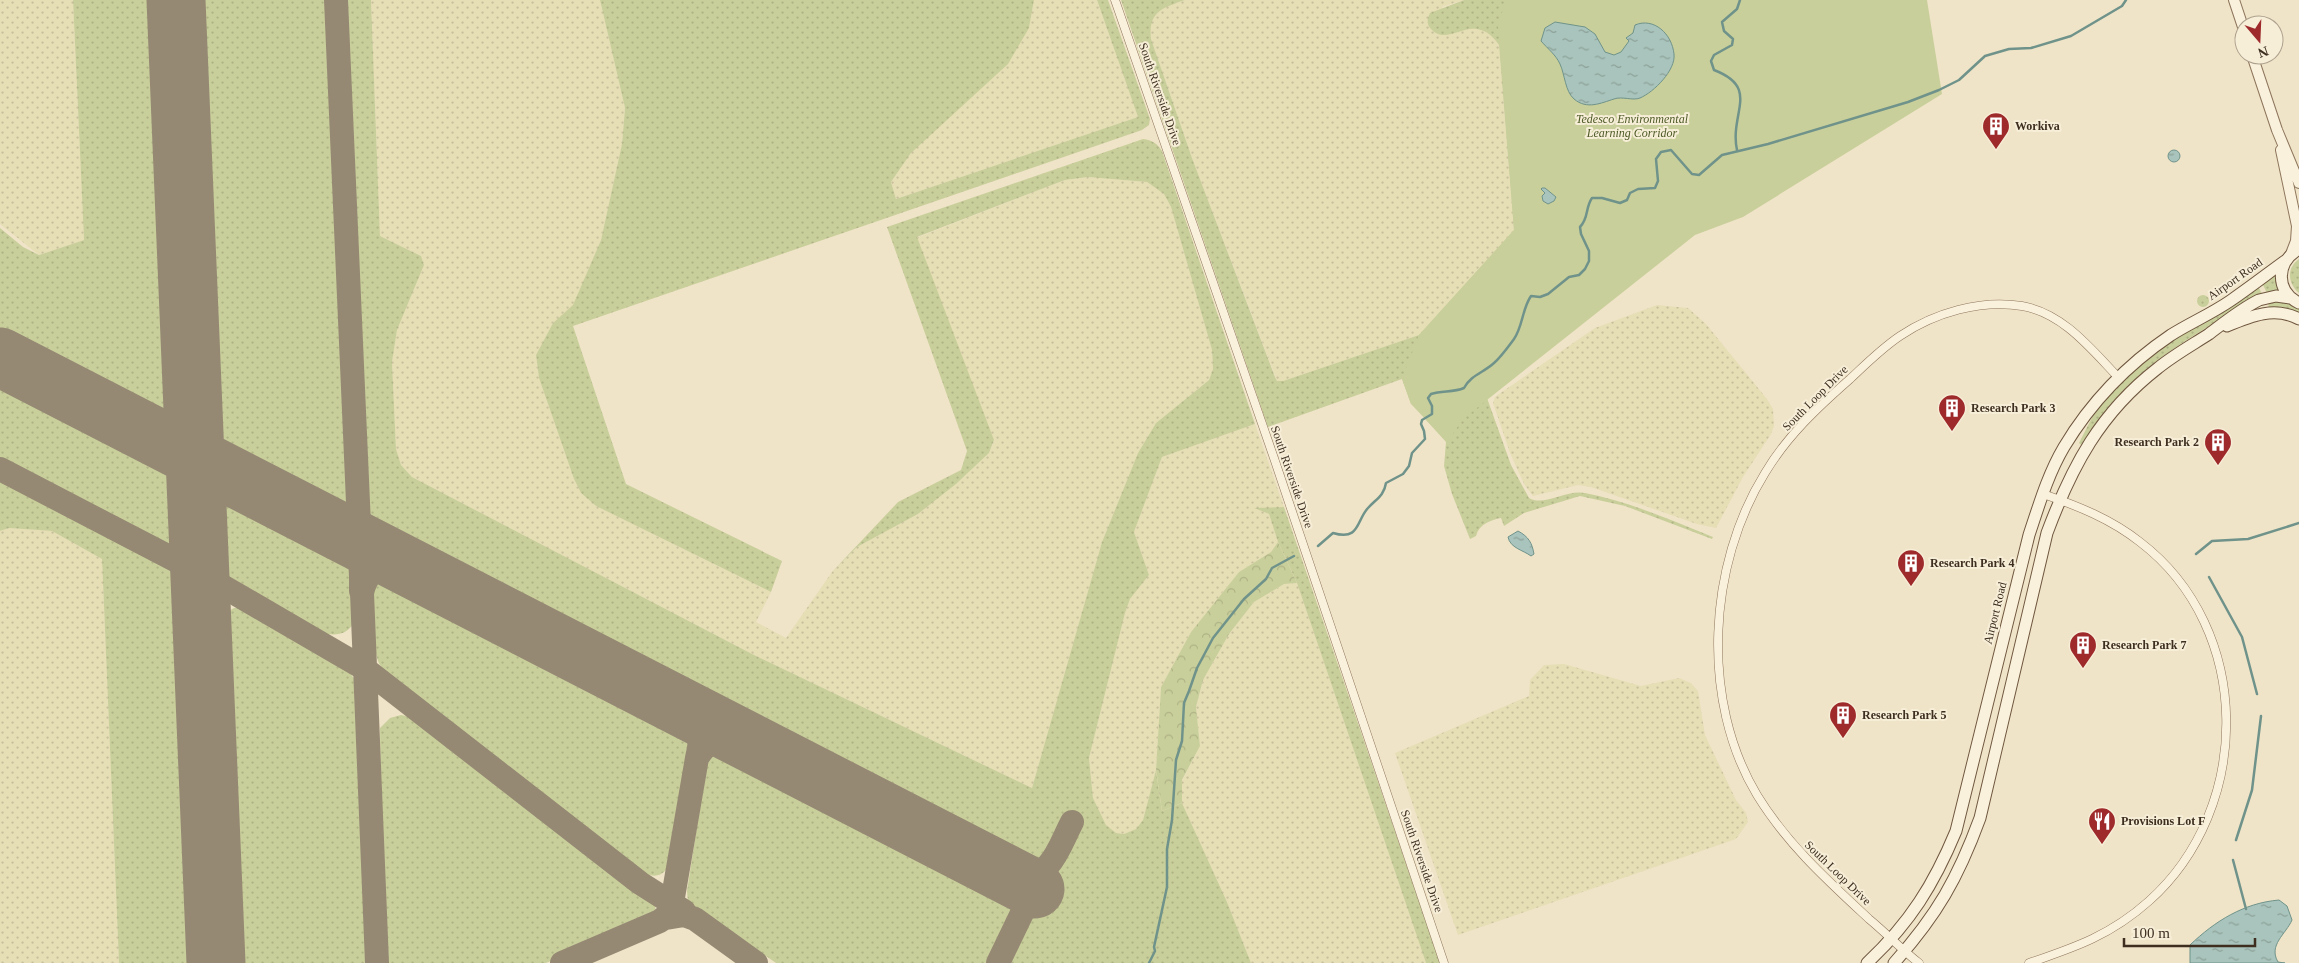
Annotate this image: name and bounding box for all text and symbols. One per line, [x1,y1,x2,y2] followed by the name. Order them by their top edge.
[2234,15,2284,65] north arrow
[1136,41,1184,147] street label: South Riverside Drive
[2256,43,2270,61] text: N
[1981,111,2011,150] building icon: Workiva
[1576,112,1689,140] park label: Tedesco Environmental Learning Corridor
[2015,119,2060,133] place label: Workiva
[2205,255,2265,303] street label: Airport Road
[1779,362,1851,434] street label: South Loop Drive
[1937,393,1967,432] building icon: Research Park 3
[1971,401,2055,415] place label: Research Park 3
[1268,424,1316,530] street label: South Riverside Drive
[2203,427,2233,466] building icon: Research Park 2
[2115,435,2199,449] place label: Research Park 2
[1896,548,1926,587] building icon: Research Park 4
[1930,556,2014,570] place label: Research Park 4
[1981,580,2009,646] street label: Airport Road
[2068,630,2098,669] building icon: Research Park 7
[2102,638,2186,652] place label: Research Park 7
[1828,700,1858,739] building icon: Research Park 5
[1862,708,1946,722] place label: Research Park 5
[2087,806,2117,845] restaurant icon: Provisions Lot F
[1398,808,1446,914] street label: South Riverside Drive
[2121,814,2205,828] place label: Provisions Lot F
[1802,838,1874,908] street label: South Loop Drive
[2124,916,2255,948] scale bar
[2132,925,2170,941] text: 100 m

